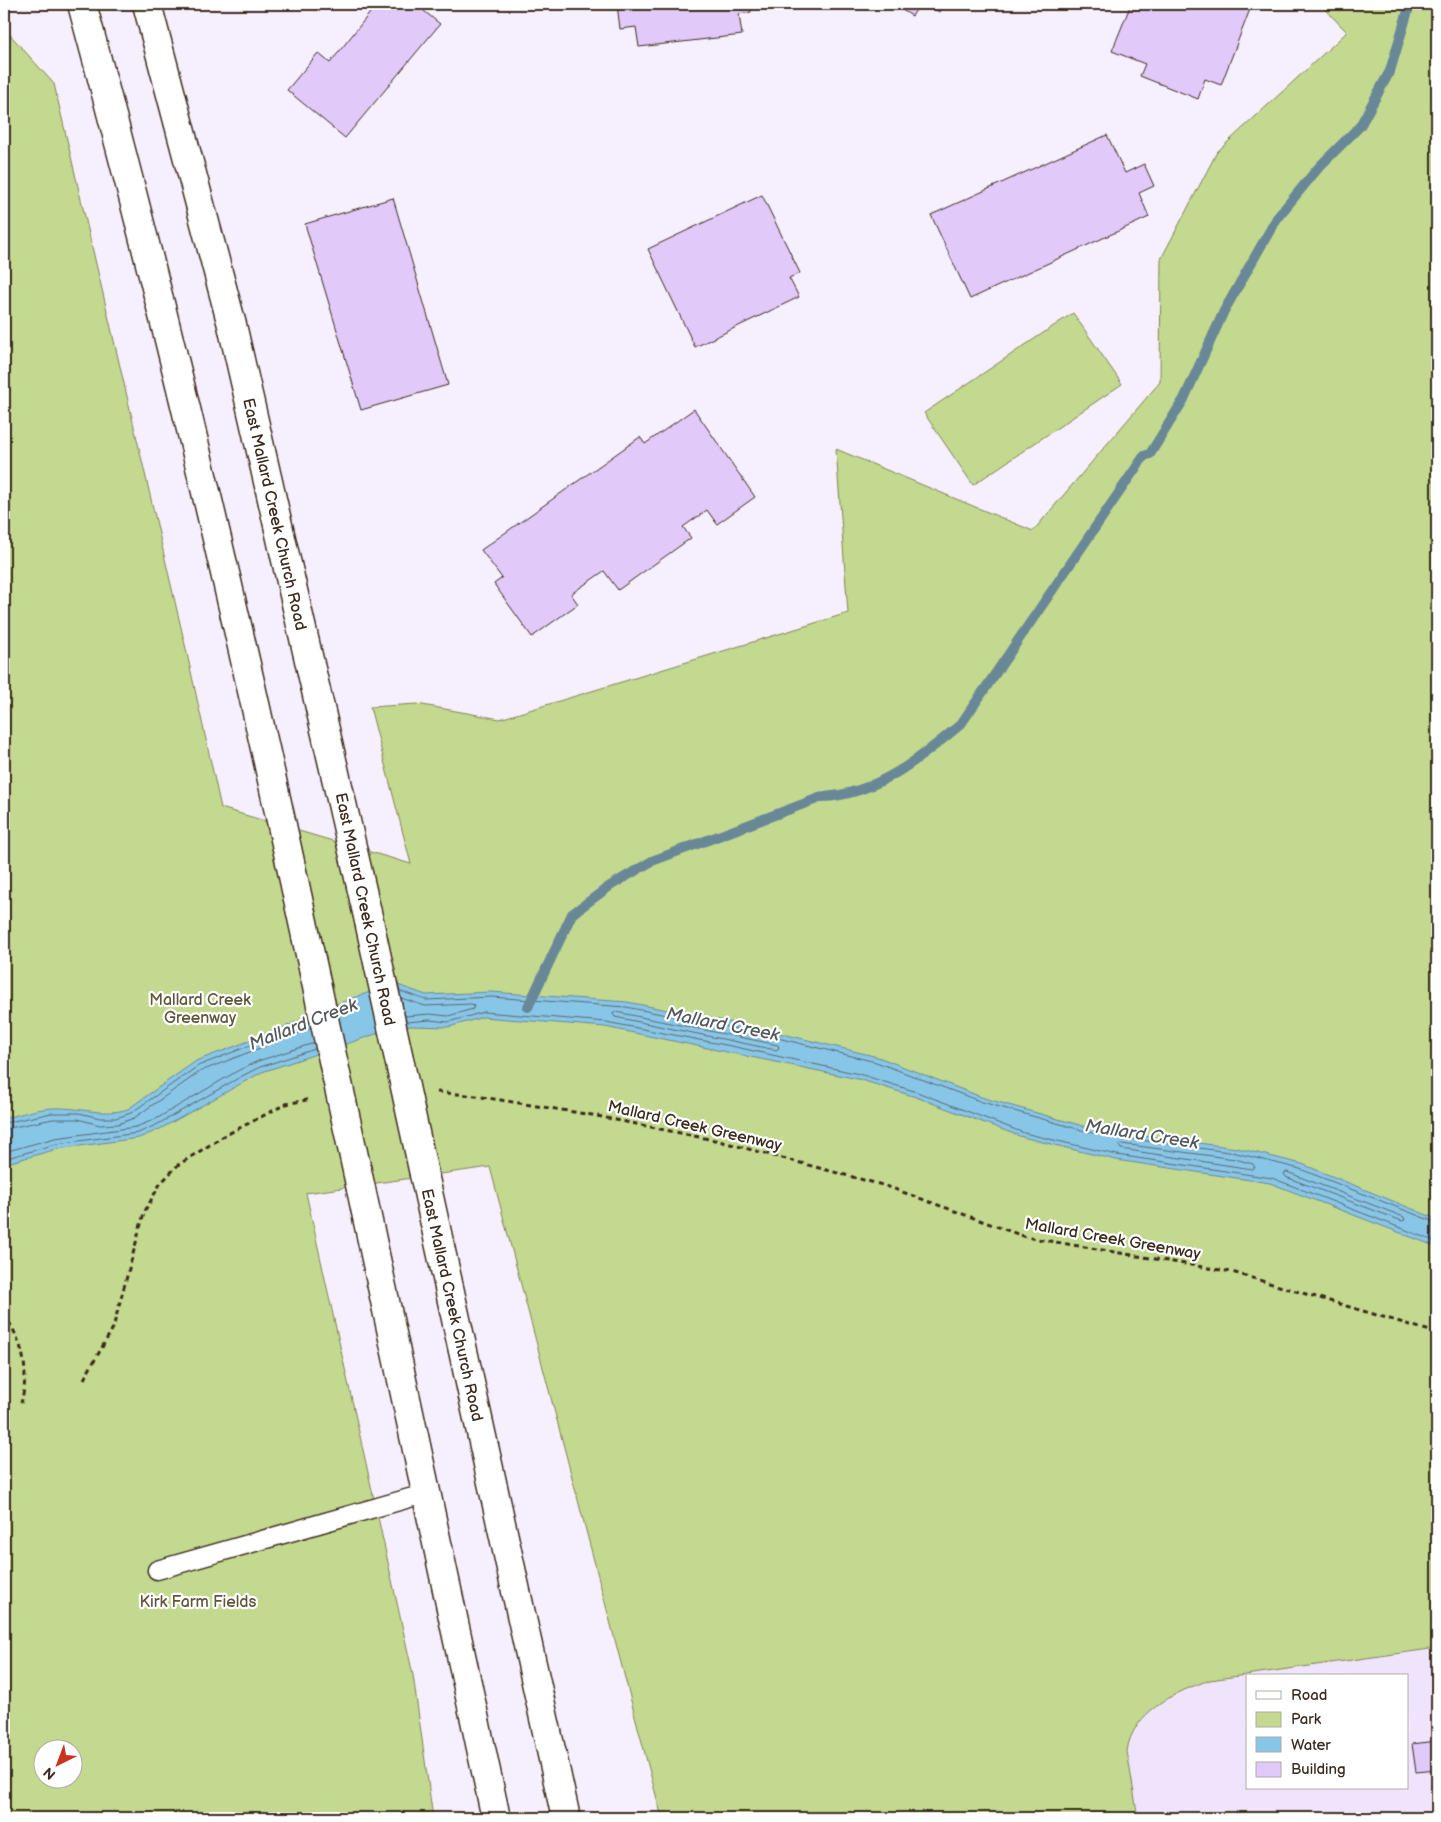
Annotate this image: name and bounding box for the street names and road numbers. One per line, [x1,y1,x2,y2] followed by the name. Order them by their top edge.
[238,396,310,632] street label: East Mallard Creek Church Road
[331,791,399,1027] street label: East Mallard Creek Church Road
[606,1097,784,1156] street label: Mallard Creek Greenway
[417,1187,486,1423] street label: East Mallard Creek Church Road
[1023,1215,1203,1264] street label: Mallard Creek Greenway

